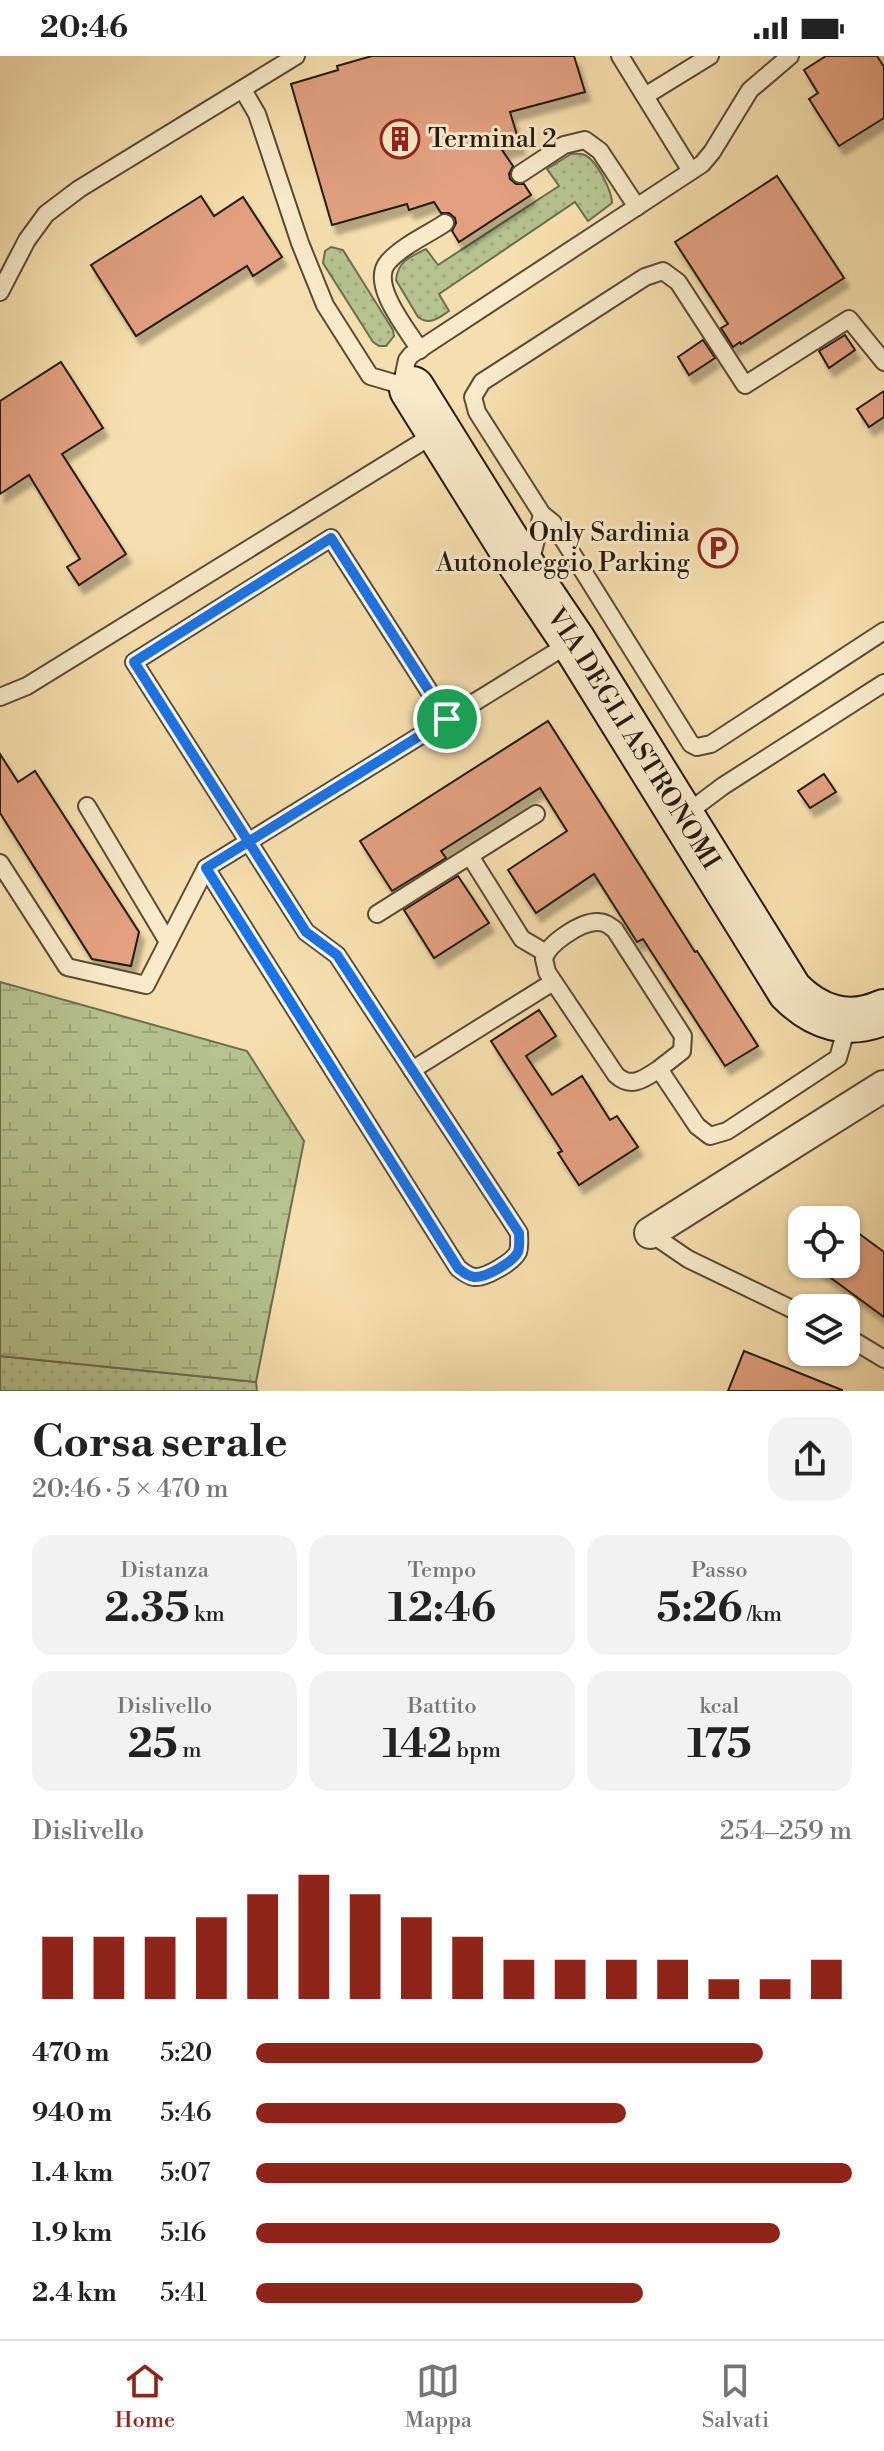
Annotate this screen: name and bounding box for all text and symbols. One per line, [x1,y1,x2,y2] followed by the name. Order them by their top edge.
[40,9,128,47] text: 20:46
[379,118,421,160] building icon: Terminal 2
[428,123,557,155] place label: Terminal 2
[435,517,691,579] place label: Only Sardinia Autonoleggio Parking
[697,527,739,569] parking icon: Only Sardinia Autonoleggio Parking
[539,601,727,876] street label: VIA DEGLI ASTRONOMI
[413,685,481,753] pin
[425,697,469,741] icon: arrive
[788,1206,860,1366] map controls
[788,1206,860,1278] button: locate
[788,1294,860,1366] button: layers
[32,1415,288,1470] text: Corsa serale
[768,1417,852,1501] button: share
[32,1473,229,1505] text: 20:46 · 5 × 470 m
[121,1557,209,1584] text: Distanza
[408,1557,476,1584] text: Tempo
[691,1557,748,1584] text: Passo
[105,1584,189,1634] text: 2.35
[388,1584,496,1634] text: 12:46
[657,1584,743,1634] text: 5:26
[189,1601,225,1628] text: km
[743,1601,782,1628] text: /km
[117,1693,212,1720] text: Dislivello
[407,1693,477,1720] text: Battito
[699,1693,739,1720] text: kcal
[128,1720,178,1770] text: 25
[383,1720,452,1770] text: 142
[687,1720,752,1770] text: 175
[178,1737,201,1764] text: m
[452,1737,501,1764] text: bpm
[32,1815,144,1847] text: Dislivello
[720,1815,852,1847] text: 254–259 m
[32,2037,110,2069] text: 470 m
[160,2037,212,2069] text: 5:20
[32,2097,112,2129] text: 940 m
[160,2097,211,2129] text: 5:46
[32,2157,113,2189] text: 1.4 km
[160,2157,210,2189] text: 5:07
[32,2217,112,2249] text: 1.9 km
[160,2217,206,2249] text: 5:16
[32,2277,117,2309] text: 2.4 km
[160,2277,207,2309] text: 5:41
[115,2359,175,2434] tab: Home
[405,2359,472,2434] tab: Mappa
[702,2359,769,2434] tab: Salvati

